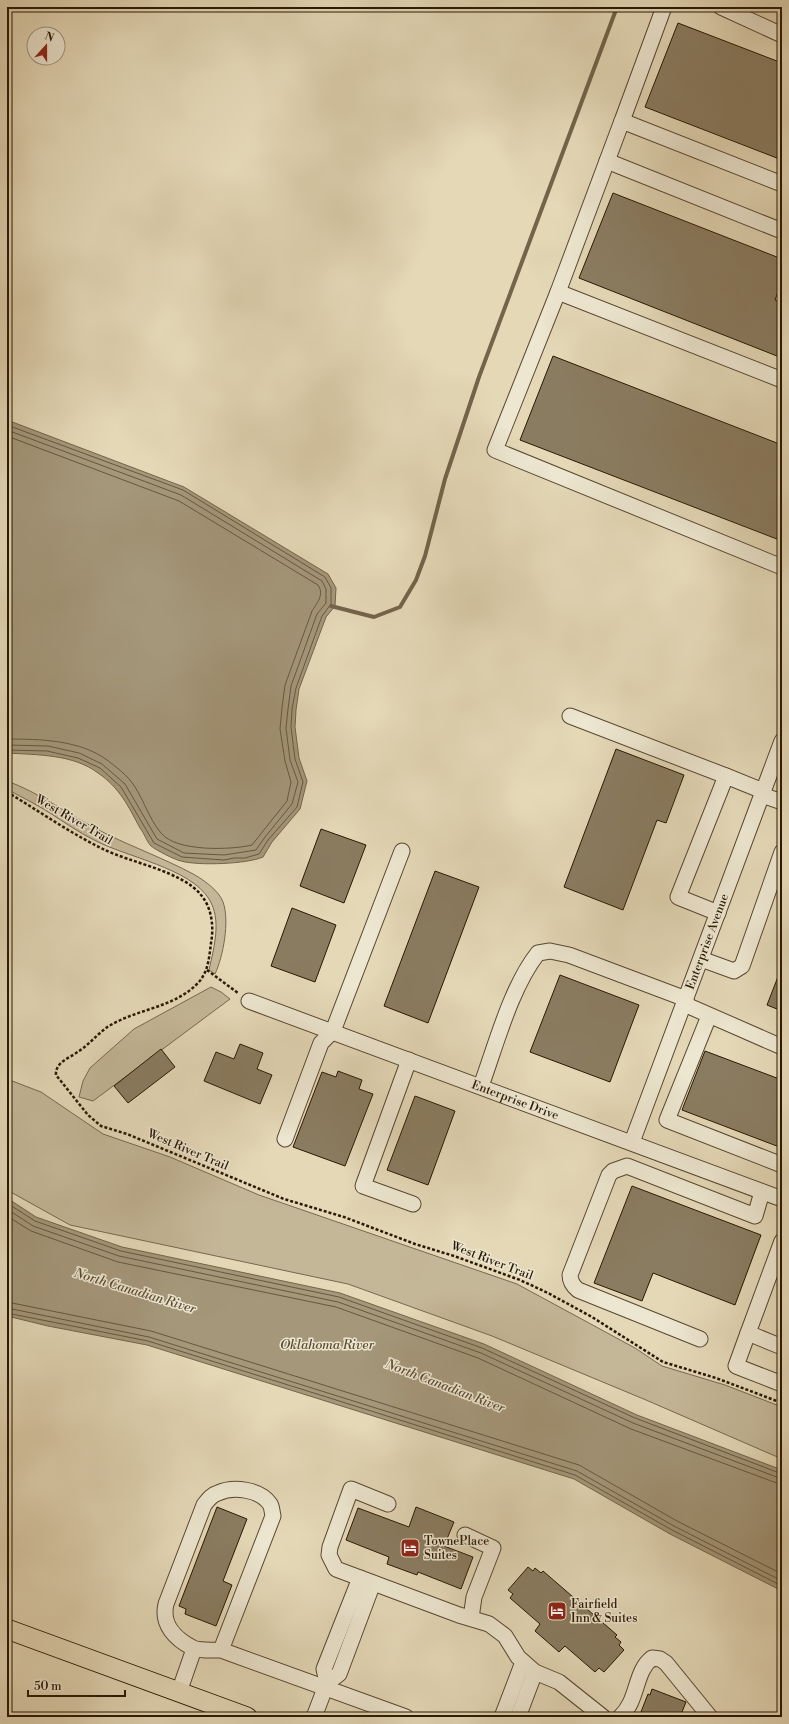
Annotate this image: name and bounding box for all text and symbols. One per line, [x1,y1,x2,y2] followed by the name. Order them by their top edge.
[26,26,66,66] north arrow
[43,30,56,46] text: N
[32,791,116,848] street label: West River Trail
[682,892,732,991] street label: Enterprise Avenue
[470,1077,561,1123] street label: Enterprise Drive
[144,1126,231,1174] street label: West River Trail
[448,1238,536,1284] street label: West River Trail
[71,1265,198,1317] water label: North Canadian River
[280,1337,374,1353] water label: Oklahoma River
[382,1355,507,1416] water label: North Canadian River
[424,1534,489,1563] place label: TownePlace Suites
[399,1537,421,1559] hotel icon: TownePlace Suites
[571,1597,637,1626] place label: Fairfield Inn & Suites
[546,1600,568,1622] hotel icon: Fairfield Inn & Suites
[28,1672,125,1698] scale bar
[34,1679,62,1694] text: 50 m

